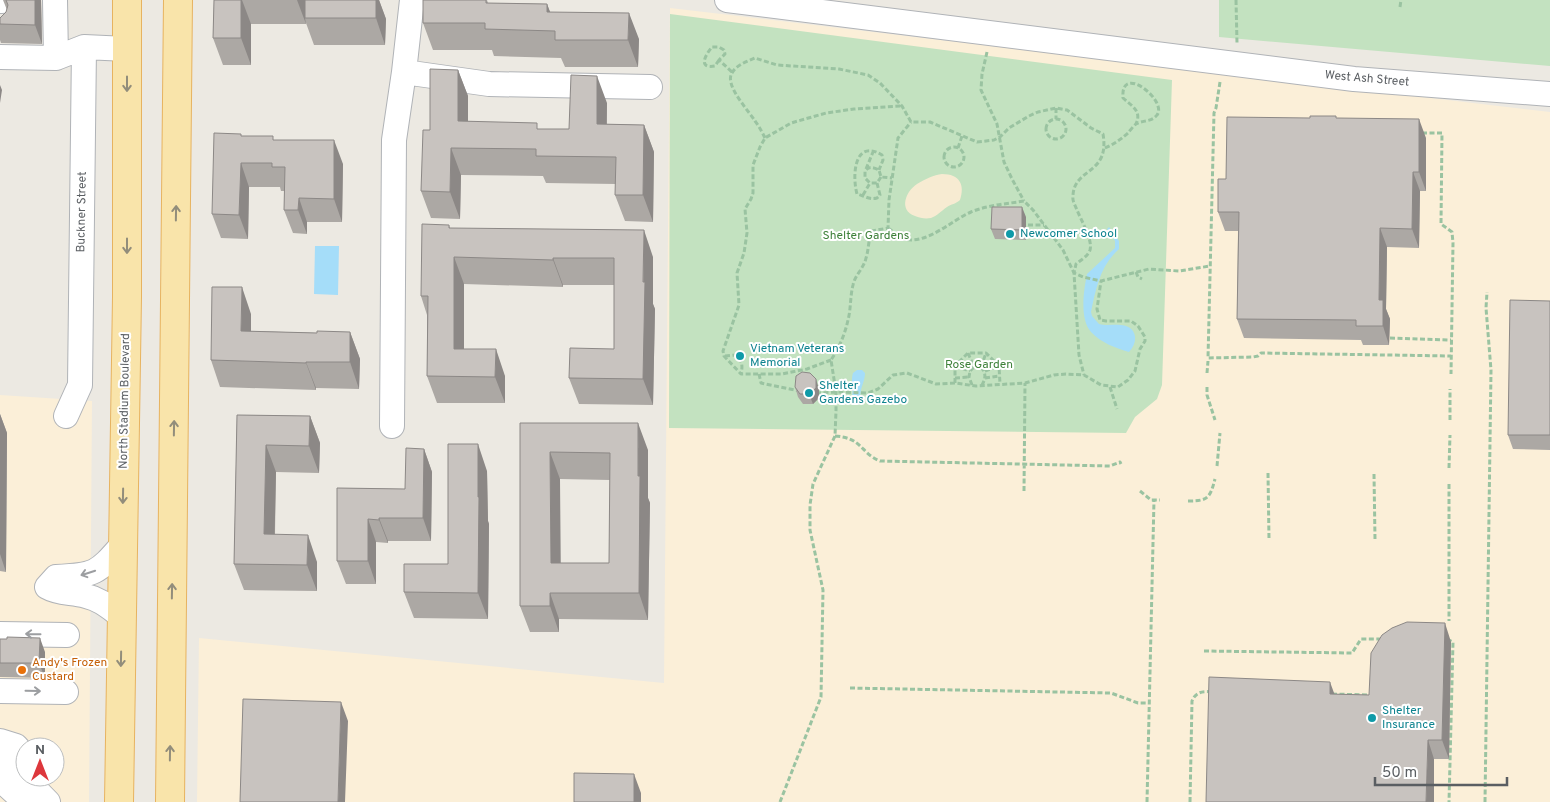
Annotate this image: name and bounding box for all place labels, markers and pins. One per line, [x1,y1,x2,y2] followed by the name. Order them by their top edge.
[1020,226,1117,242] place label: Newcomer School
[1004,228,1016,240] marker: Newcomer School
[750,341,844,371] place label: Vietnam Veterans Memorial
[734,350,746,362] marker: Vietnam Veterans Memorial
[819,378,908,408] place label: Shelter Gardens Gazebo
[803,387,815,399] marker: Shelter Gardens Gazebo
[32,655,107,685] place label: Andy's Frozen Custard
[16,664,28,676] marker: Andy's Frozen Custard
[1382,703,1435,733] place label: Shelter Insurance
[1366,712,1378,724] marker: Shelter Insurance

